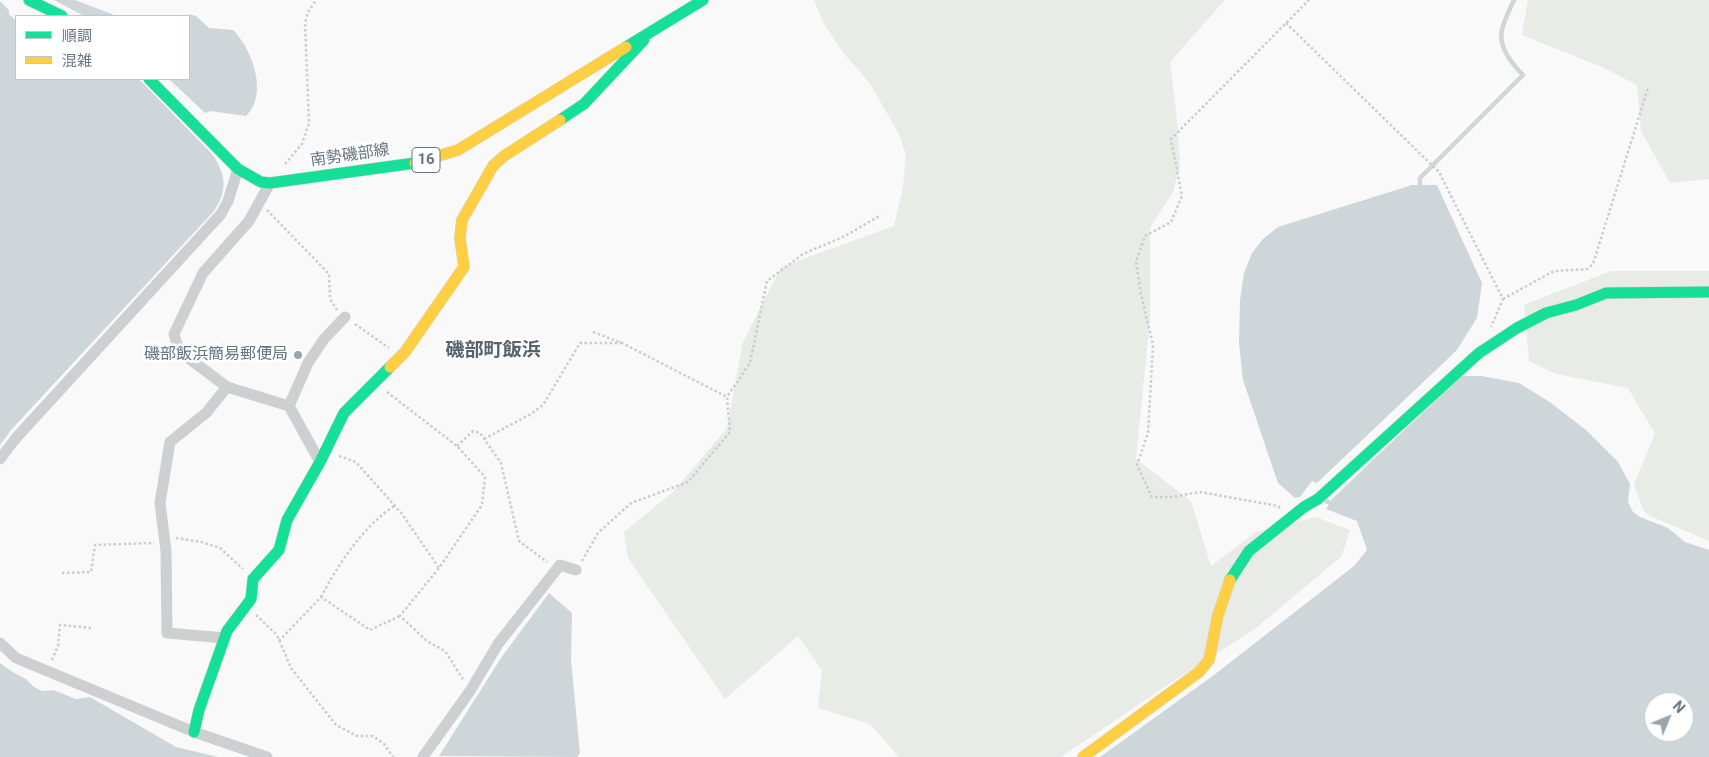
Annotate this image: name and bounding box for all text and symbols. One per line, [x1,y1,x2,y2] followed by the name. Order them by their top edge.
[15,15,190,80] legend
[62,27,92,45] text: 順調
[62,52,92,70] text: 混雑
[309,141,391,171] street label: 南勢磯部線
[412,148,440,172] road number: 16
[446,340,540,362] district label: 磯部町飯浜
[144,345,288,365] place label: 磯部飯浜簡易郵便局
[292,349,304,361] marker: 磯部飯浜簡易郵便局
[1644,692,1694,742] north arrow
[1670,698,1688,716] text: N

